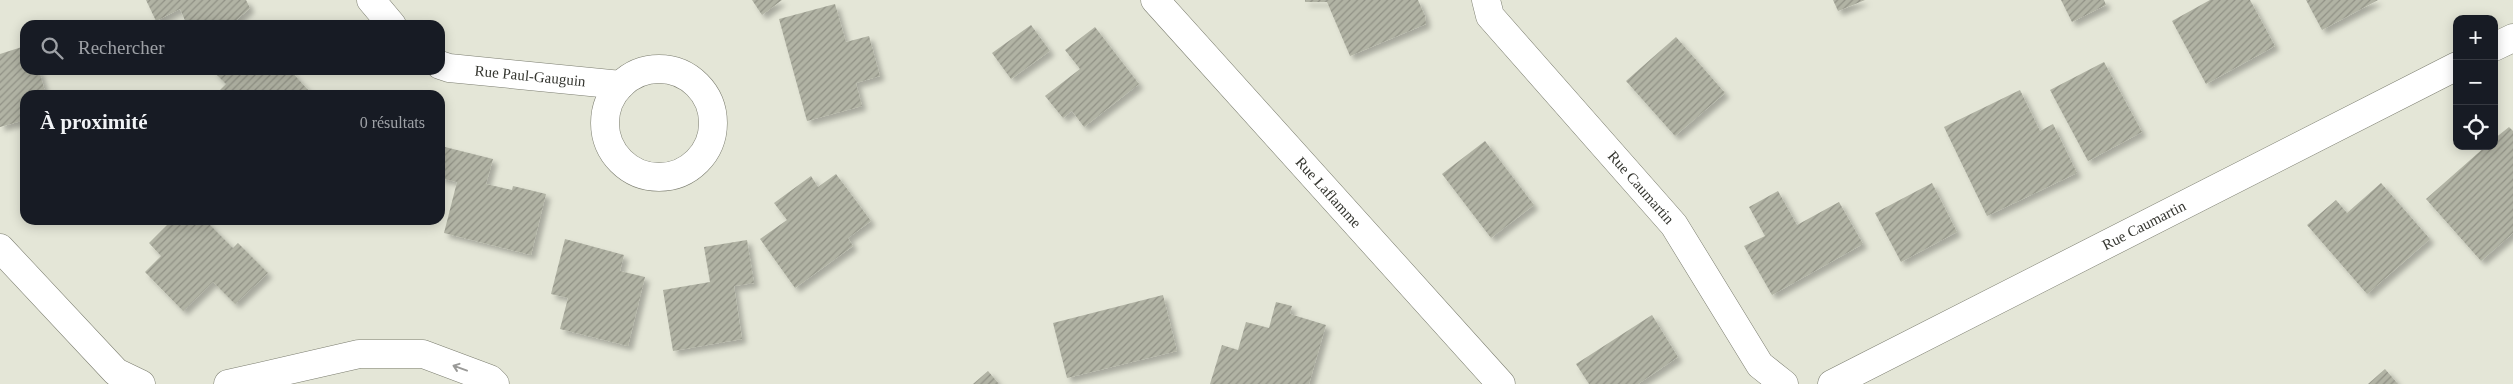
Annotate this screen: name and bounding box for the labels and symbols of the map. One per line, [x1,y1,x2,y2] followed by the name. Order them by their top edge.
[474,63,587,90] street label: Rue Paul-Gauguin
[1605,148,1677,227] street label: Rue Caumartin
[1292,154,1365,231] street label: Rue Laflamme
[2100,197,2189,253] street label: Rue Caumartin
[453,363,468,372] one-way arrow

